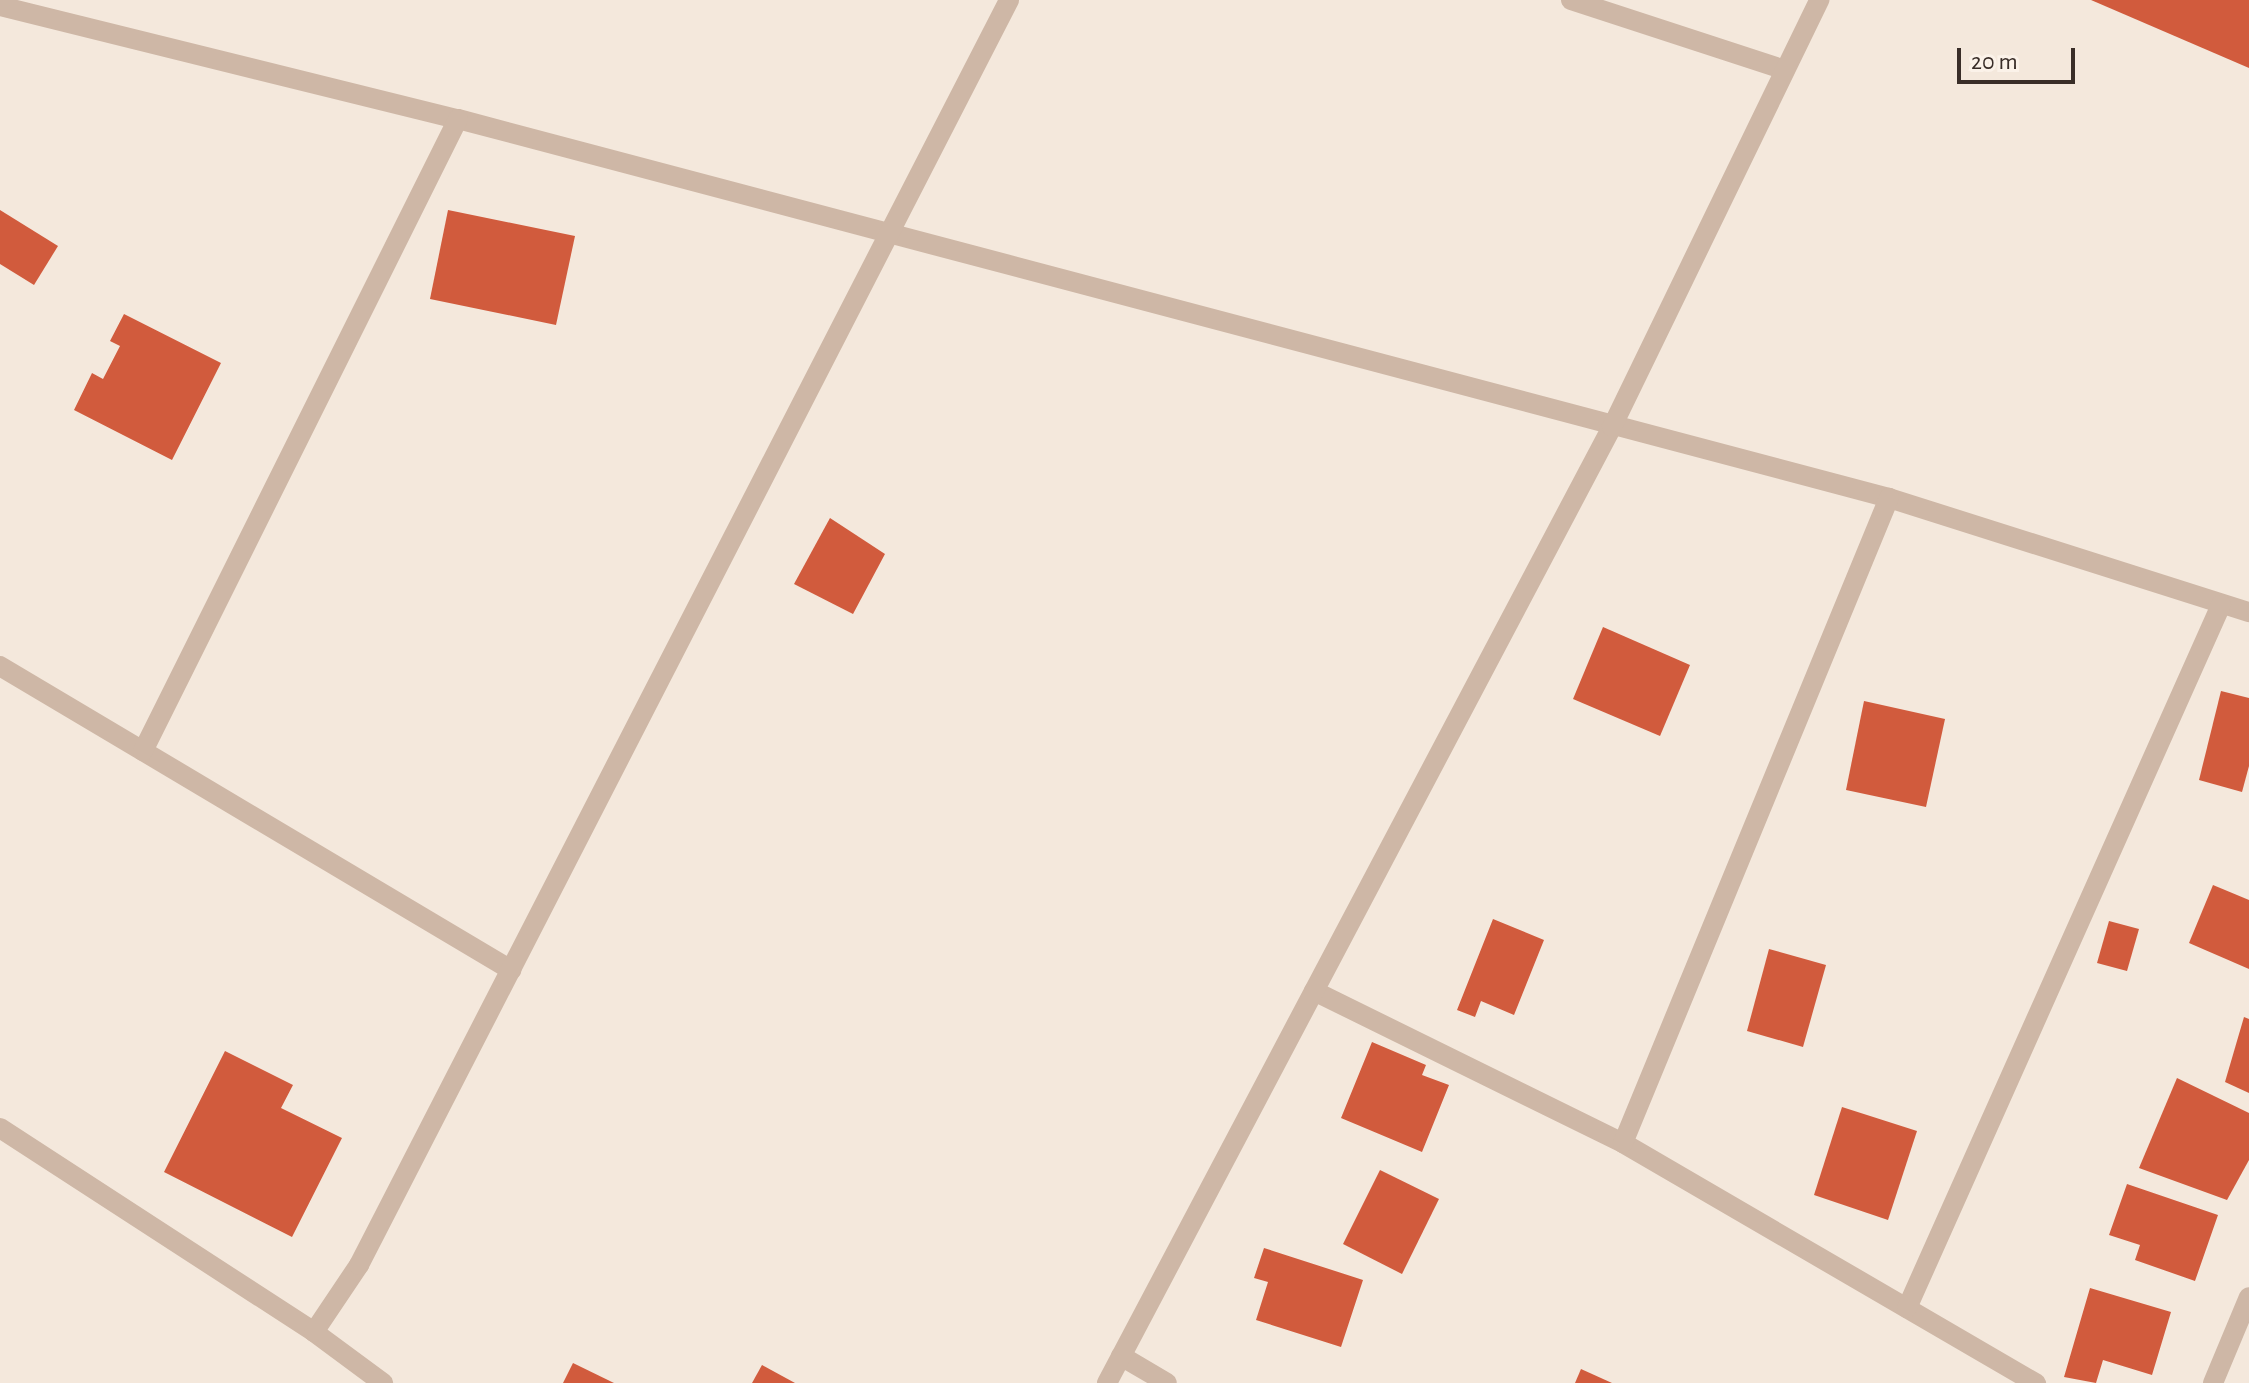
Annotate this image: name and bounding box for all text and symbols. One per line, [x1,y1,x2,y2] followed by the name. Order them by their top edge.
[1961,32,2079,82] scale bar
[1971,50,2018,74] text: 20 m

